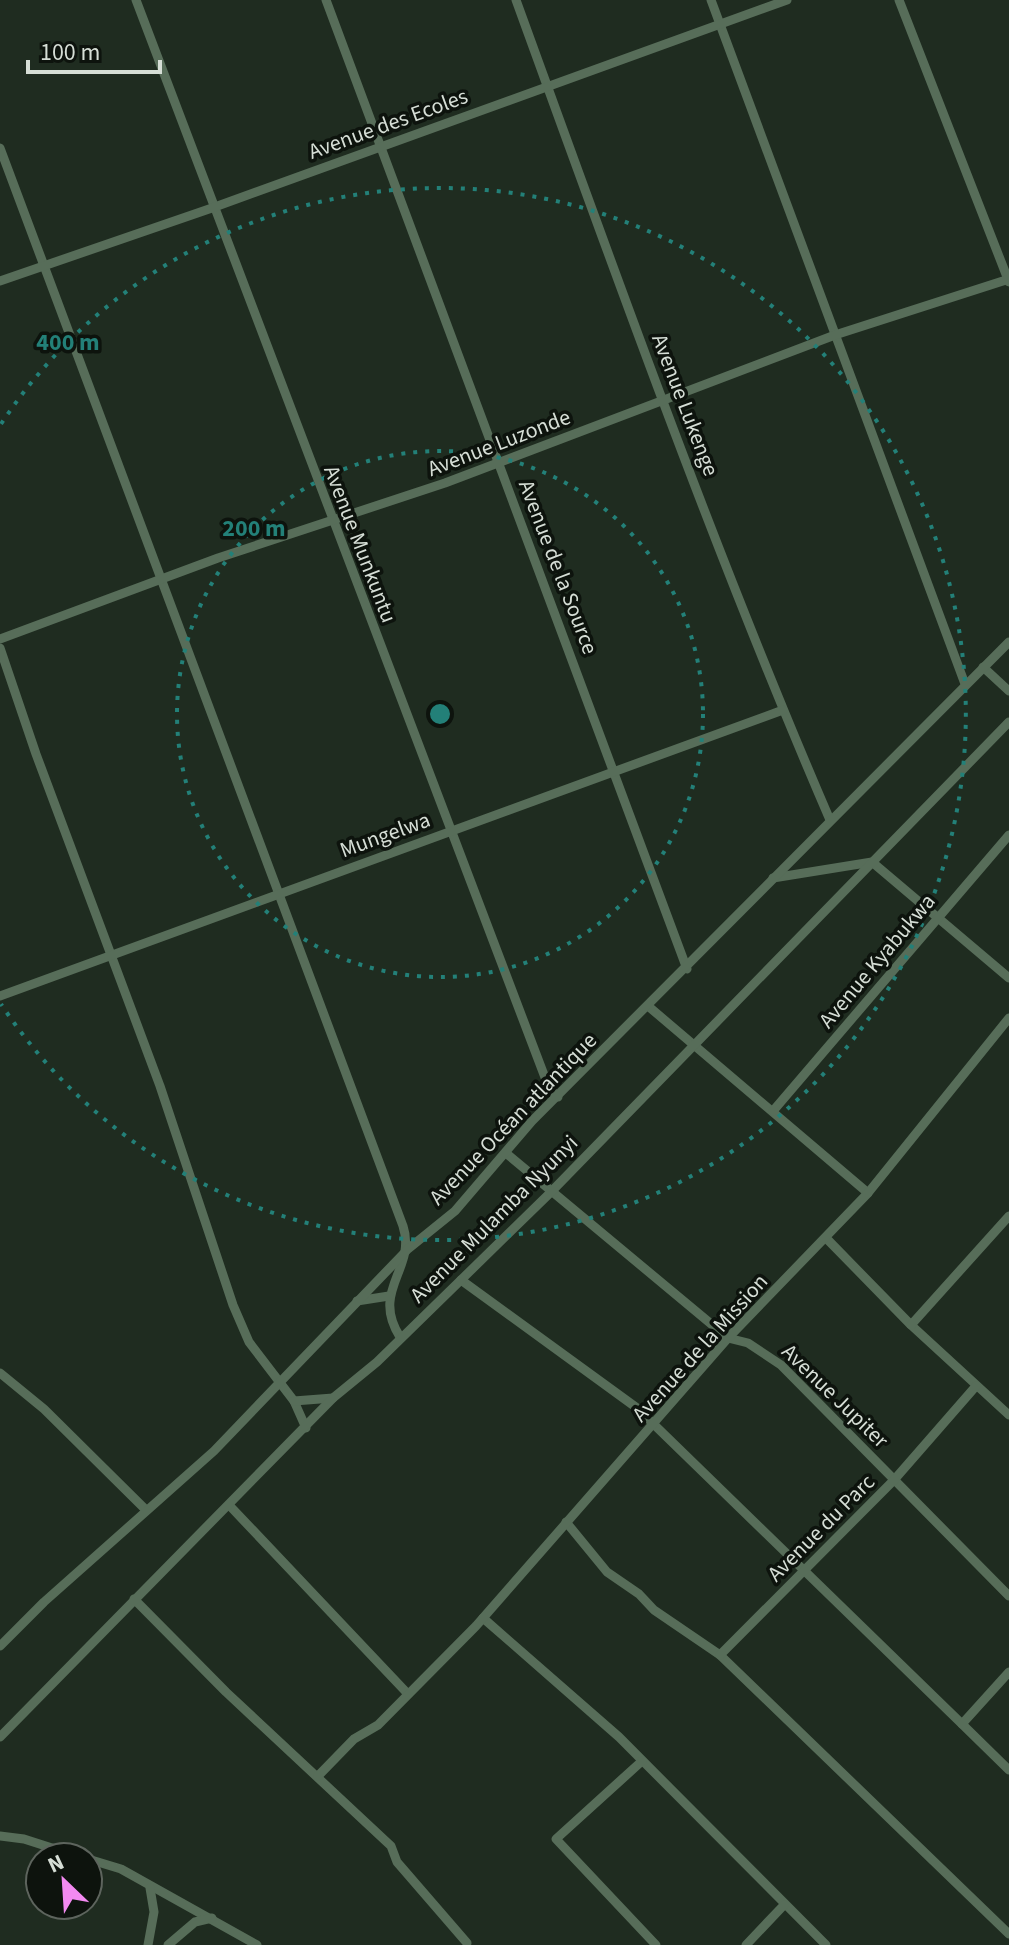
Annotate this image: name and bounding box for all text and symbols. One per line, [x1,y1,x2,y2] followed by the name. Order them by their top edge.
[28,24,160,74] scale bar
[40,35,100,70] text: 100 m
[304,80,472,168] street label: Avenue des Ecoles
[36,325,100,360] text: 400 m
[643,329,727,481] street label: Avenue Lukenge
[423,401,575,485] street label: Avenue Luzonde
[315,461,405,627] street label: Avenue Munkuntu
[510,475,606,659] street label: Avenue de la Source
[222,511,286,546] text: 200 m
[426,700,454,728] centre of rings
[335,804,435,866] street label: Mungelwa
[811,887,943,1035] street label: Avenue Kyabukwa
[422,1025,604,1213] street label: Avenue Océan atlantique
[403,1128,585,1310] street label: Avenue Mulamba Nyunyi
[625,1267,775,1429] street label: Avenue de la Mission
[774,1337,896,1456] street label: Avenue Jupiter
[760,1467,882,1589] street label: Avenue du Parc
[24,1841,104,1921] north arrow
[43,1846,69,1881] text: N

